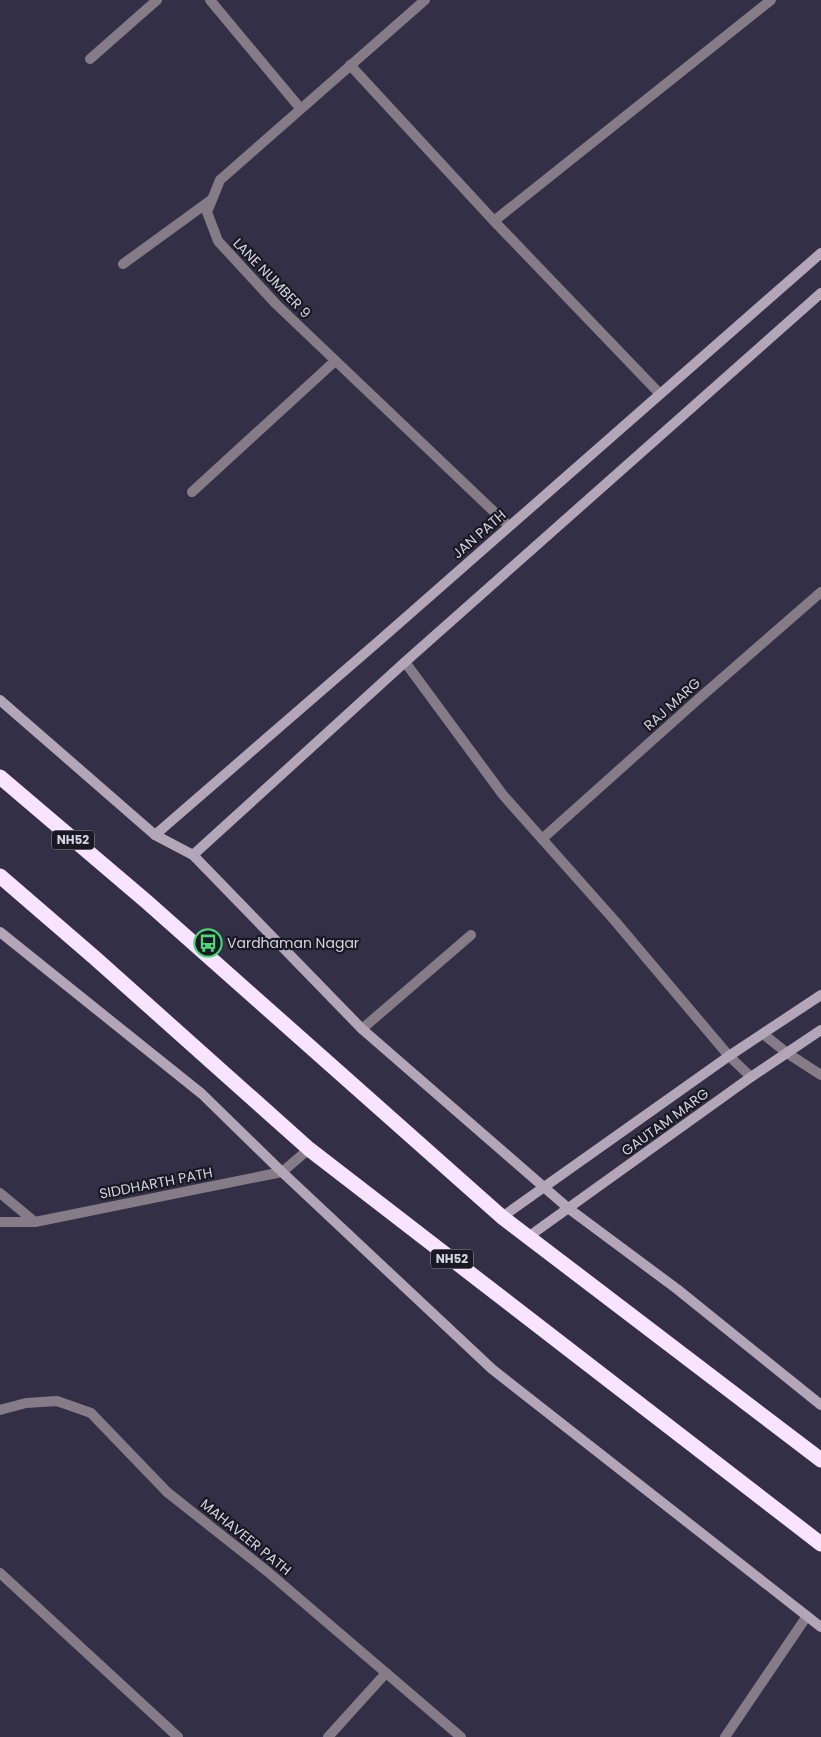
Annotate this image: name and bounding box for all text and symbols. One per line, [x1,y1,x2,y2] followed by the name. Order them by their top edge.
[229,233,315,323] street label: LANE NUMBER 9
[448,505,510,563] street label: JAN PATH
[639,673,705,735] street label: RAJ MARG
[52,830,94,850] road number: NH52
[193,928,223,958] bus stop icon: Vardhaman Nagar
[227,933,359,953] place label: Vardhaman Nagar
[617,1083,713,1161] street label: GAUTAM MARG
[98,1162,214,1204] street label: SIDDHARTH PATH
[431,1250,473,1268] road number: NH52
[196,1494,296,1580] street label: MAHAVEER PATH

